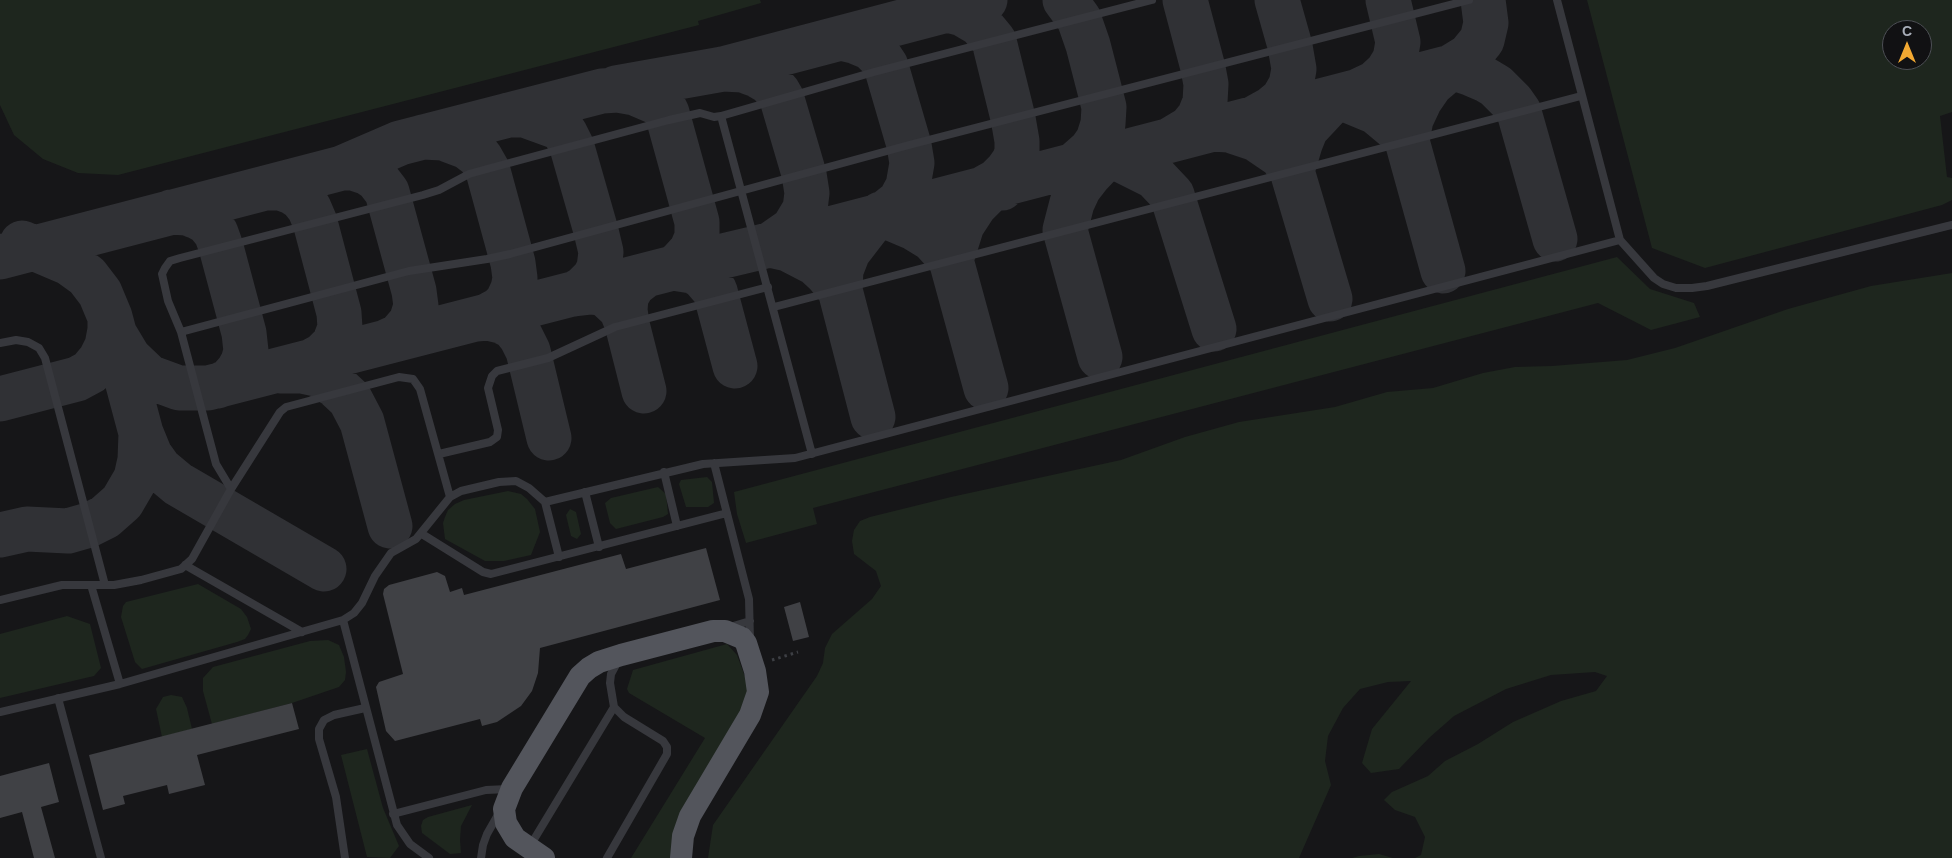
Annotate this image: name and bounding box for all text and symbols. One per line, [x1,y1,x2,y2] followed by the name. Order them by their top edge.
[1882,20,1932,70] north arrow
[1902,22,1912,40] text: С

